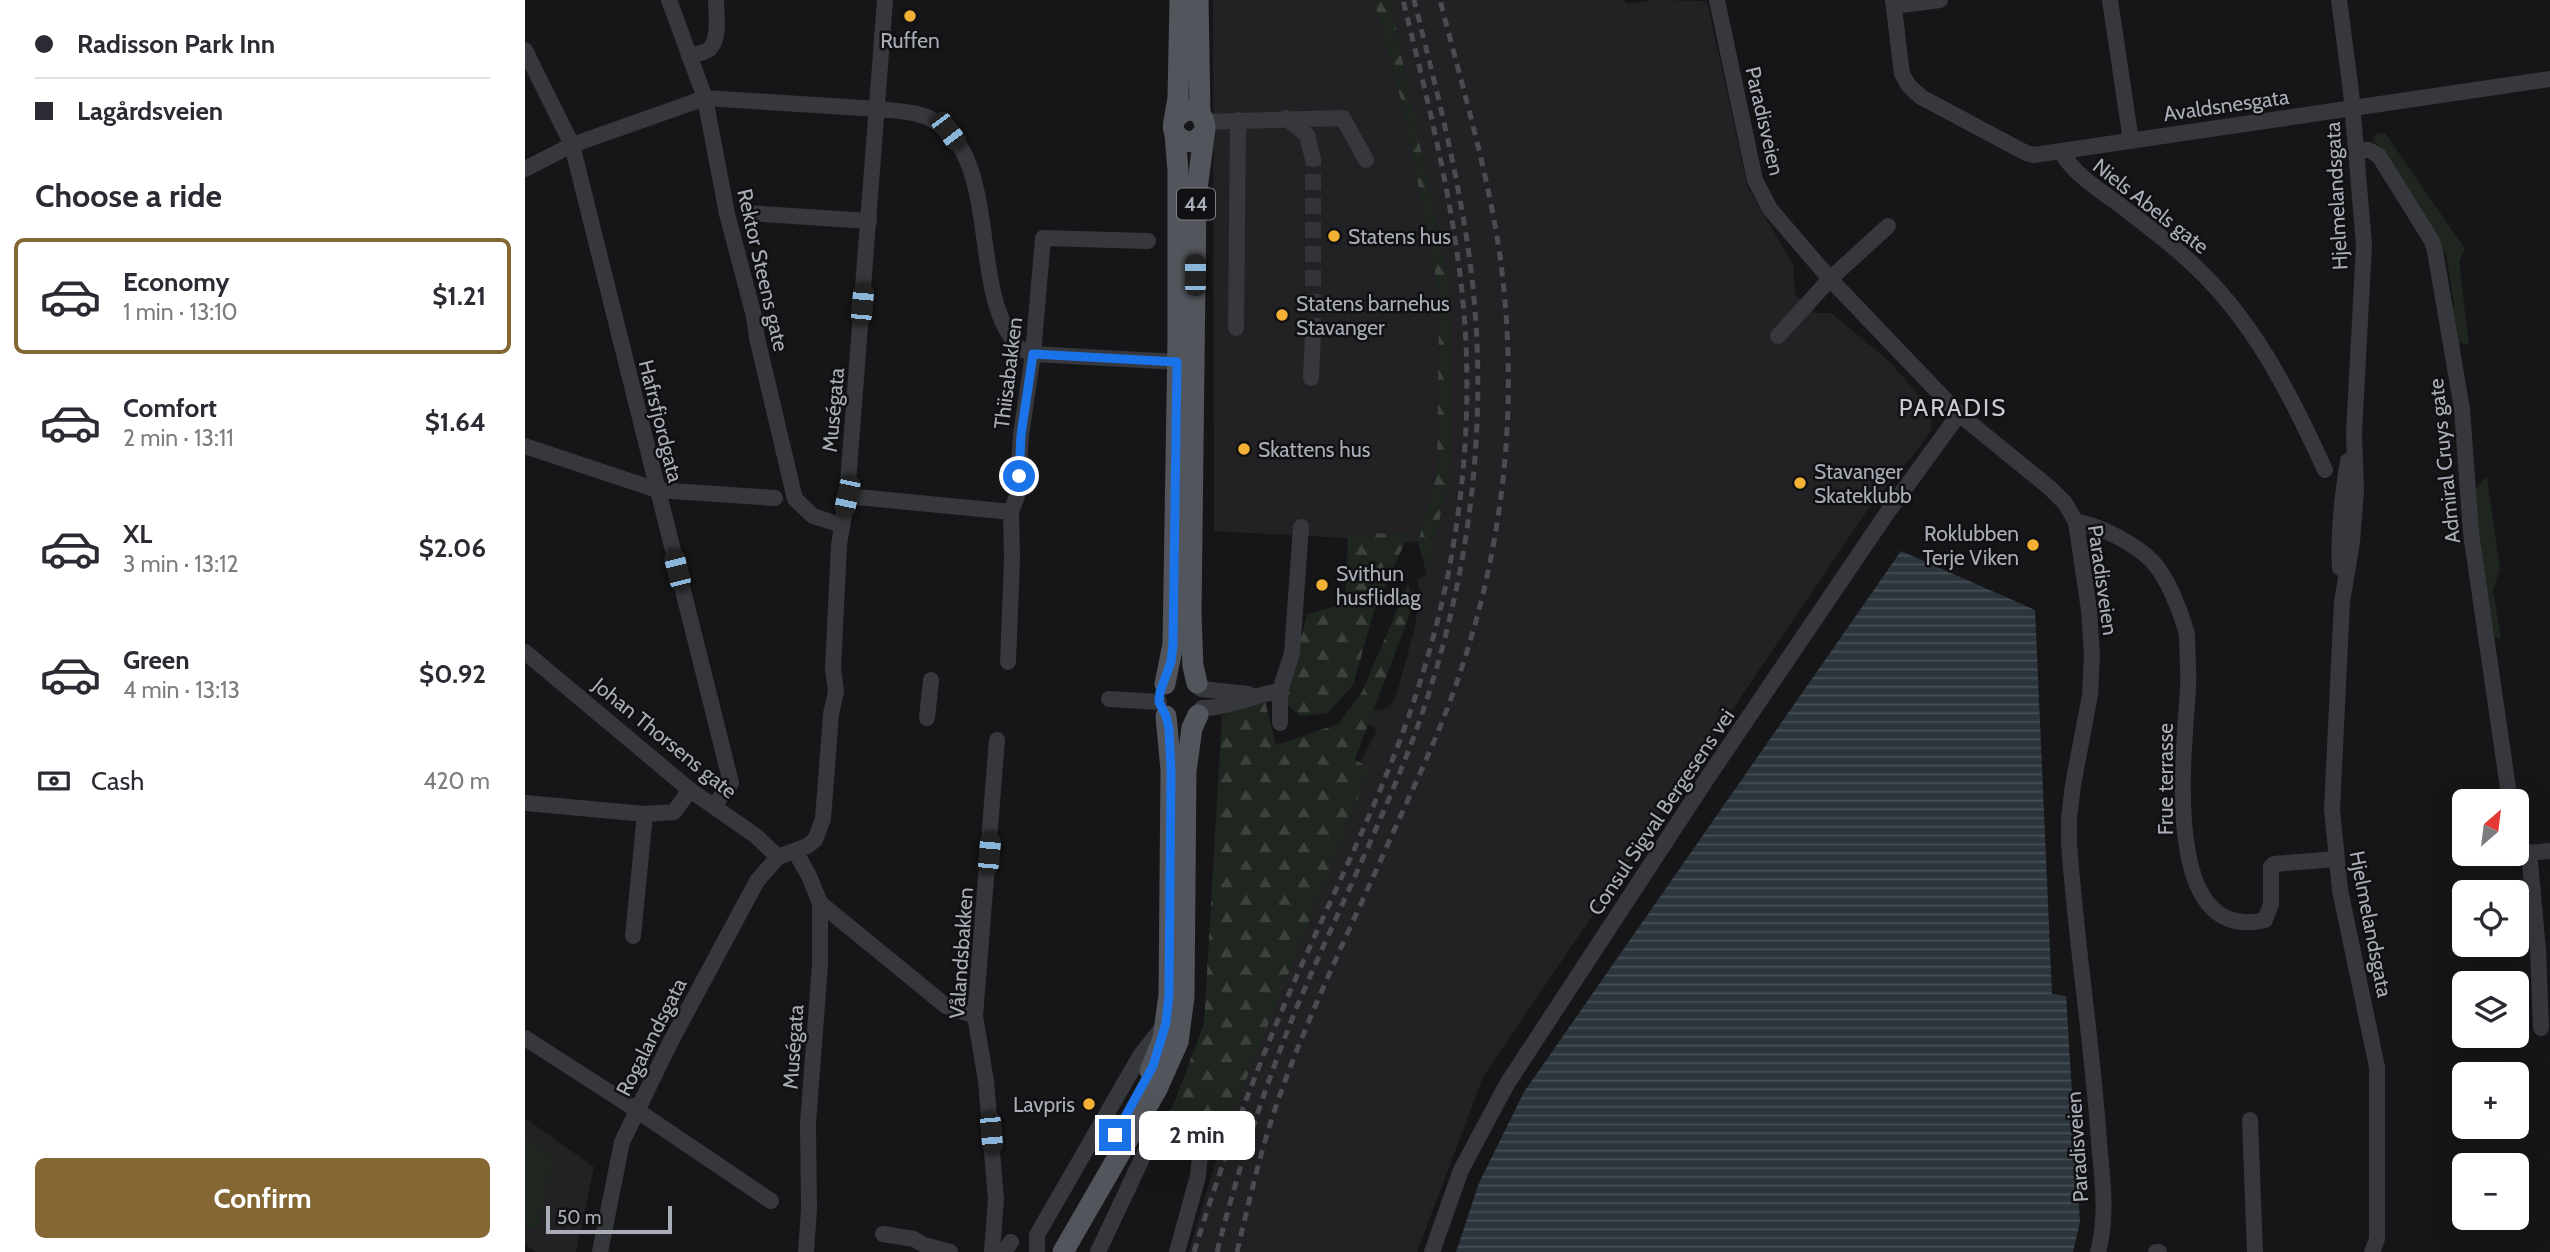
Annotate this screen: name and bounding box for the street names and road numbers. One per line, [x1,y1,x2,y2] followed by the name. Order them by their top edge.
[1740,64,1790,178] street label: Paradisveien
[2162,84,2290,126] street label: Avaldsnesgata
[2320,121,2353,271] street label: Hjelmelandsgata
[2088,153,2214,259] street label: Niels Abels gate
[732,186,794,354] street label: Rektor Steens gate
[1177,188,1215,220] road number: 44
[989,316,1027,430] street label: Thiisabakken
[633,357,688,485] street label: Hafrsfjordgata
[817,367,849,453] street label: Muségata
[2423,377,2465,545] street label: Admiral Cruys gate
[2083,523,2123,637] street label: Paradisveien
[587,672,742,804] street label: Johan Thorsens gate
[1583,704,1739,920] street label: Consul Sigval Bergesens vei
[2153,723,2178,835] street label: Frue terrasse
[2344,849,2397,1000] street label: Hjelmelandsgata
[944,886,978,1020] street label: Vålandsbakken
[611,974,691,1100] street label: Rogalandsgata
[778,1004,808,1090] street label: Muségata
[2061,1091,2093,1203] street label: Paradisveien

